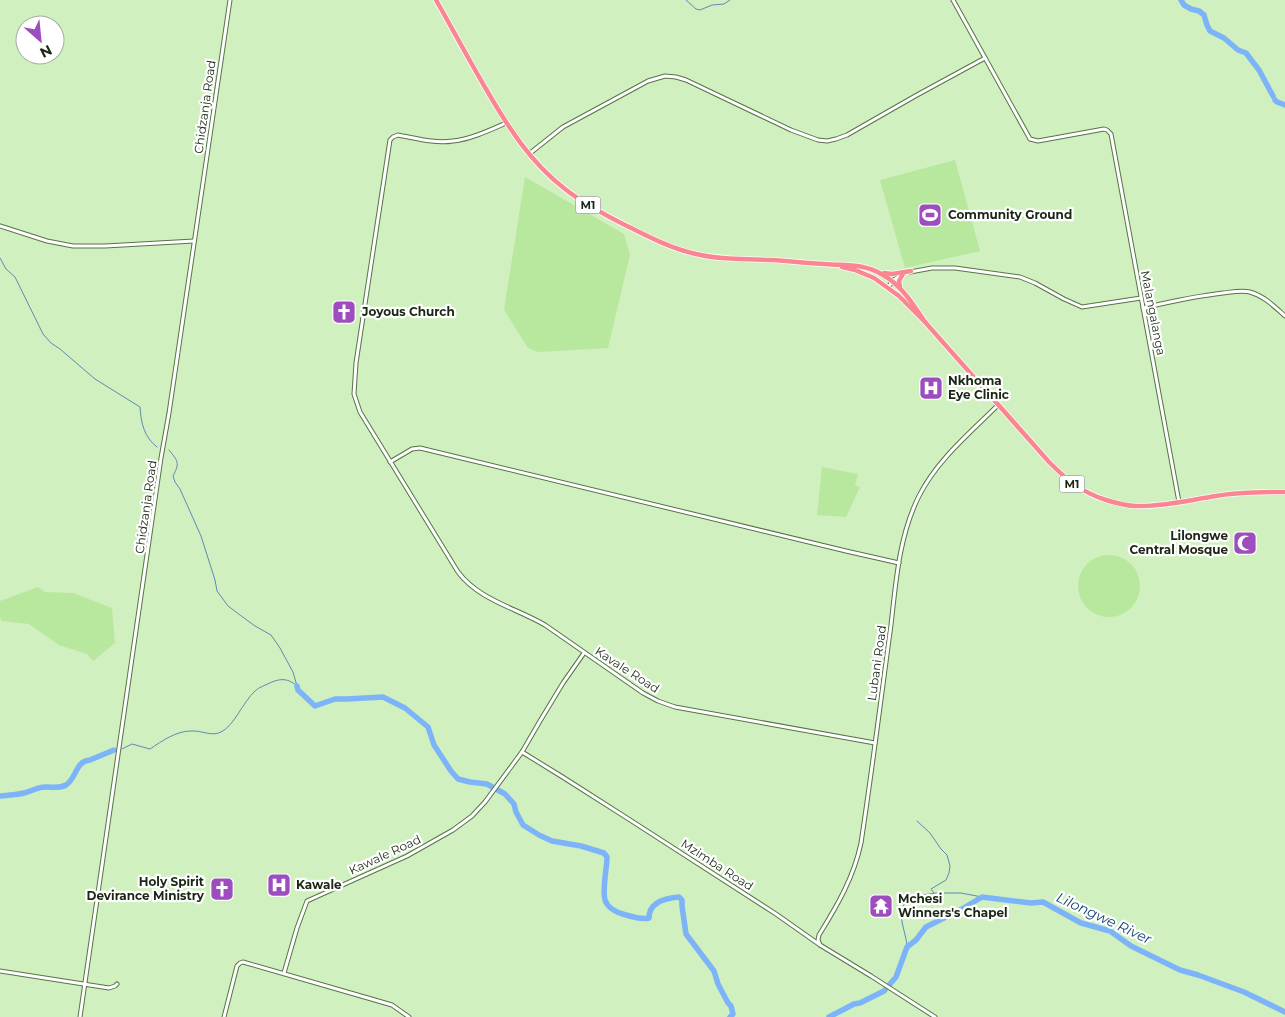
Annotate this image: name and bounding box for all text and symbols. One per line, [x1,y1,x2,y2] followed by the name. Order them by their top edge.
[15,15,65,65] north arrow
[37,41,55,62] text: N
[191,59,218,155] street label: Chidzanja Road
[576,196,600,214] road number: M1
[917,202,943,228] sports icon: Community Ground
[948,207,1072,222] place label: Community Ground
[1138,269,1169,357] street label: Malangalanga
[331,299,357,325] church icon: Joyous Church
[361,304,455,319] place label: Joyous Church
[948,373,1009,402] place label: Nkhoma Eye Clinic
[918,375,944,401] hospital icon: Nkhoma Eye Clinic
[132,459,159,555] street label: Chidzanja Road
[1060,476,1084,492] road number: M1
[1130,528,1228,557] place label: Lilongwe Central Mosque
[1232,530,1258,556] mosque icon: Lilongwe Central Mosque
[864,624,889,702] street label: Lubani Road
[592,643,662,696] street label: Kavale Road
[346,831,423,878] street label: Kawale Road
[678,836,756,894] street label: Mzimba Road
[266,872,292,898] hospital icon: Kawale
[87,874,205,903] place label: Holy Spirit Devirance Ministry
[209,876,235,902] church icon: Holy Spirit Devirance Ministry
[296,877,342,892] place label: Kawale
[1053,888,1155,948] water label: Lilongwe River
[898,891,1008,920] place label: Mchesi Winners's Chapel
[868,893,894,919] temple icon: Mchesi Winners's Chapel

